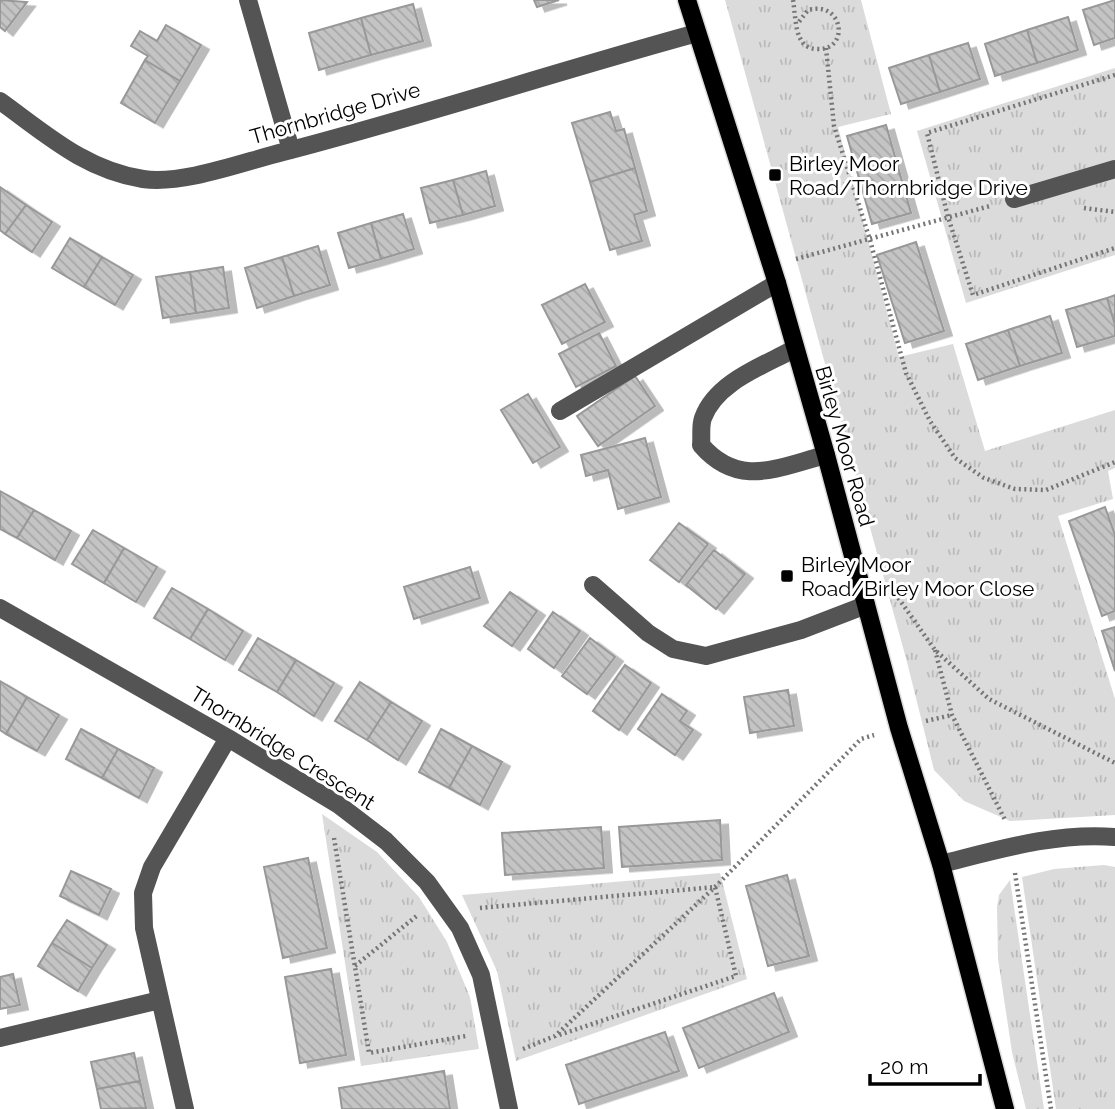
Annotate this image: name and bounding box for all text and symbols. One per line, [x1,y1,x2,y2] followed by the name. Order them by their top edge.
[247,77,423,149] street label: Thornbridge Drive
[789,151,1028,200] place label: Birley Moor Road/Thornbridge Drive
[767,167,783,183] marker: Birley Moor Road/Thornbridge Drive
[810,363,880,529] street label: Birley Moor Road
[801,552,1034,601] place label: Birley Moor Road/Birley Moor Close
[779,568,795,584] marker: Birley Moor Road/Birley Moor Close
[186,681,380,815] street label: Thornbridge Crescent
[870,1042,980,1086] scale bar
[880,1054,928,1079] text: 20 m

